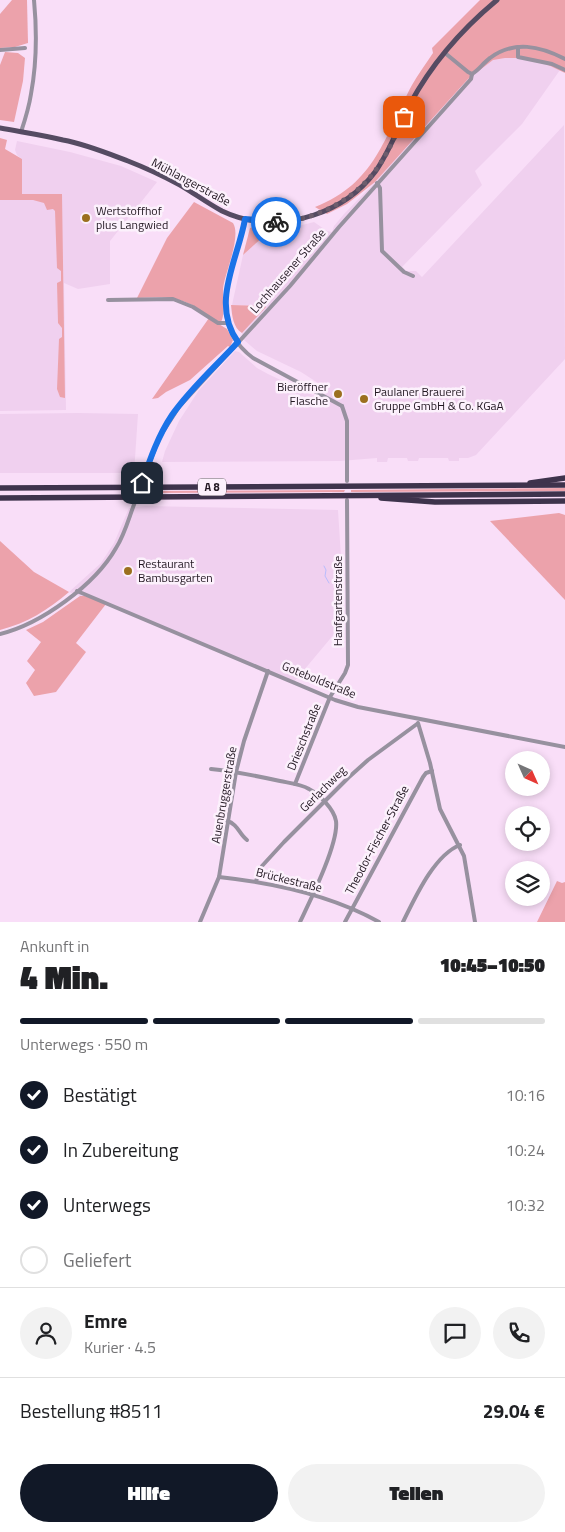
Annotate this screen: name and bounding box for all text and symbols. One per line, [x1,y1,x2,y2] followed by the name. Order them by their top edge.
[383,96,425,138] pin
[390,103,418,131] icon: bag
[148,153,234,210] street label: Mühlangerstraße
[251,197,301,247] courier
[96,201,168,234] place label: Wertstoffhof plus Langwied
[262,208,290,236] icon: bike
[80,212,92,224] marker: Wertstoffhof plus Langwied
[245,224,330,317] street label: Lochhausener Straße
[277,377,328,410] place label: Bieröffner Flasche
[374,382,504,415] place label: Paulaner Brauerei Gruppe GmbH & Co. KGaA
[332,388,344,400] marker: Bieröffner Flasche
[358,393,370,405] marker: Paulaner Brauerei Gruppe GmbH & Co. KGaA
[121,462,163,504] pin
[128,469,156,497] icon: home
[198,478,226,496] road number: A 8
[138,554,213,587] place label: Restaurant Bambusgarten
[328,556,347,646] street label: Hanfgartenstraße
[122,565,134,577] marker: Restaurant Bambusgarten
[279,656,359,703] street label: Goteboldstraße
[281,700,326,773] street label: Drieschstraße
[206,745,241,845] street label: Auenbruggerstraße
[505,751,550,796] north arrow
[505,751,550,906] map controls
[295,761,350,816] street label: Gerlachweg
[340,782,413,898] street label: Theodor-Fischer-Straße
[505,806,550,851] button: locate
[505,861,550,906] button: layers
[254,862,324,897] street label: Brückestraße
[20,934,89,958] text: Ankunft in
[440,950,545,979] text: 10:45–10:50
[20,953,108,1001] text: 4 Min.
[20,1032,148,1056] text: Unterwegs · 550 m
[63,1080,137,1109] text: Bestätigt
[20,1081,48,1109] icon: check
[506,1083,545,1107] text: 10:16
[63,1135,179,1164] text: In Zubereitung
[20,1136,48,1164] icon: check
[506,1138,545,1162] text: 10:24
[63,1190,151,1219] text: Unterwegs
[20,1191,48,1219] icon: check
[506,1193,545,1217] text: 10:32
[63,1245,131,1274] text: Geliefert
[84,1306,127,1335] text: Emre
[20,1307,72,1359] button: person
[429,1307,481,1359] button: chat
[493,1307,545,1359] button: phone
[84,1335,156,1359] text: Kurier · 4.5
[20,1396,163,1425] text: Bestellung #8511
[483,1396,545,1425] text: 29.04 €
[20,1464,278,1522] button: Hilfe
[288,1464,545,1522] button: Teilen

